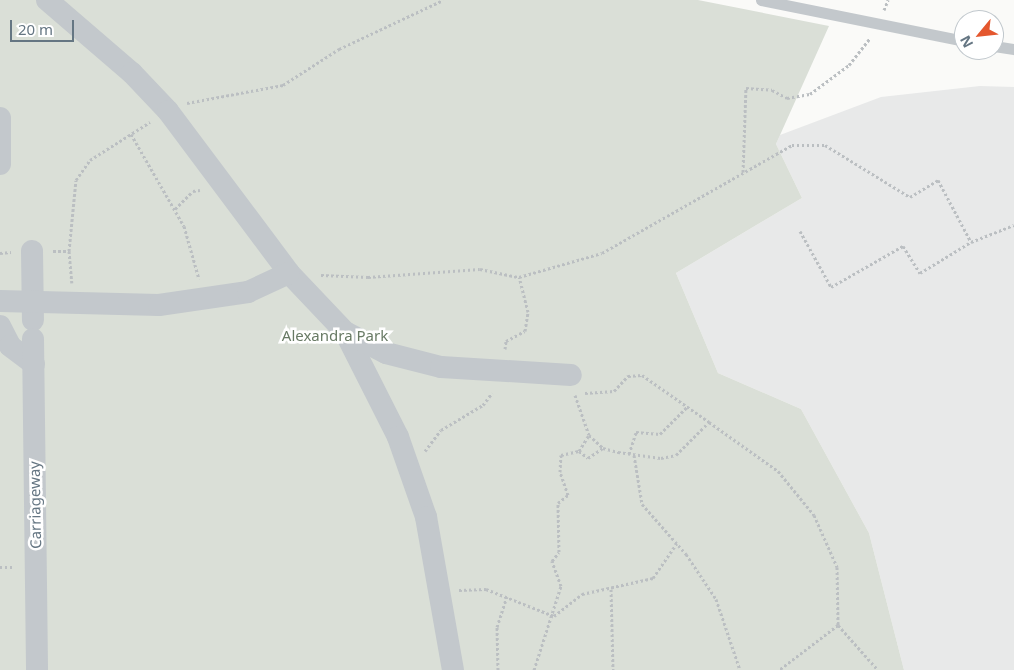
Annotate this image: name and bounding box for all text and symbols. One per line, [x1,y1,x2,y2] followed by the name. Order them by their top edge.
[12,10,76,42] scale bar
[954,10,1004,60] north arrow
[18,19,53,39] text: 20 m
[955,32,977,51] text: N
[282,327,388,345] park label: Alexandra Park
[25,461,45,549] street label: Carriageway

